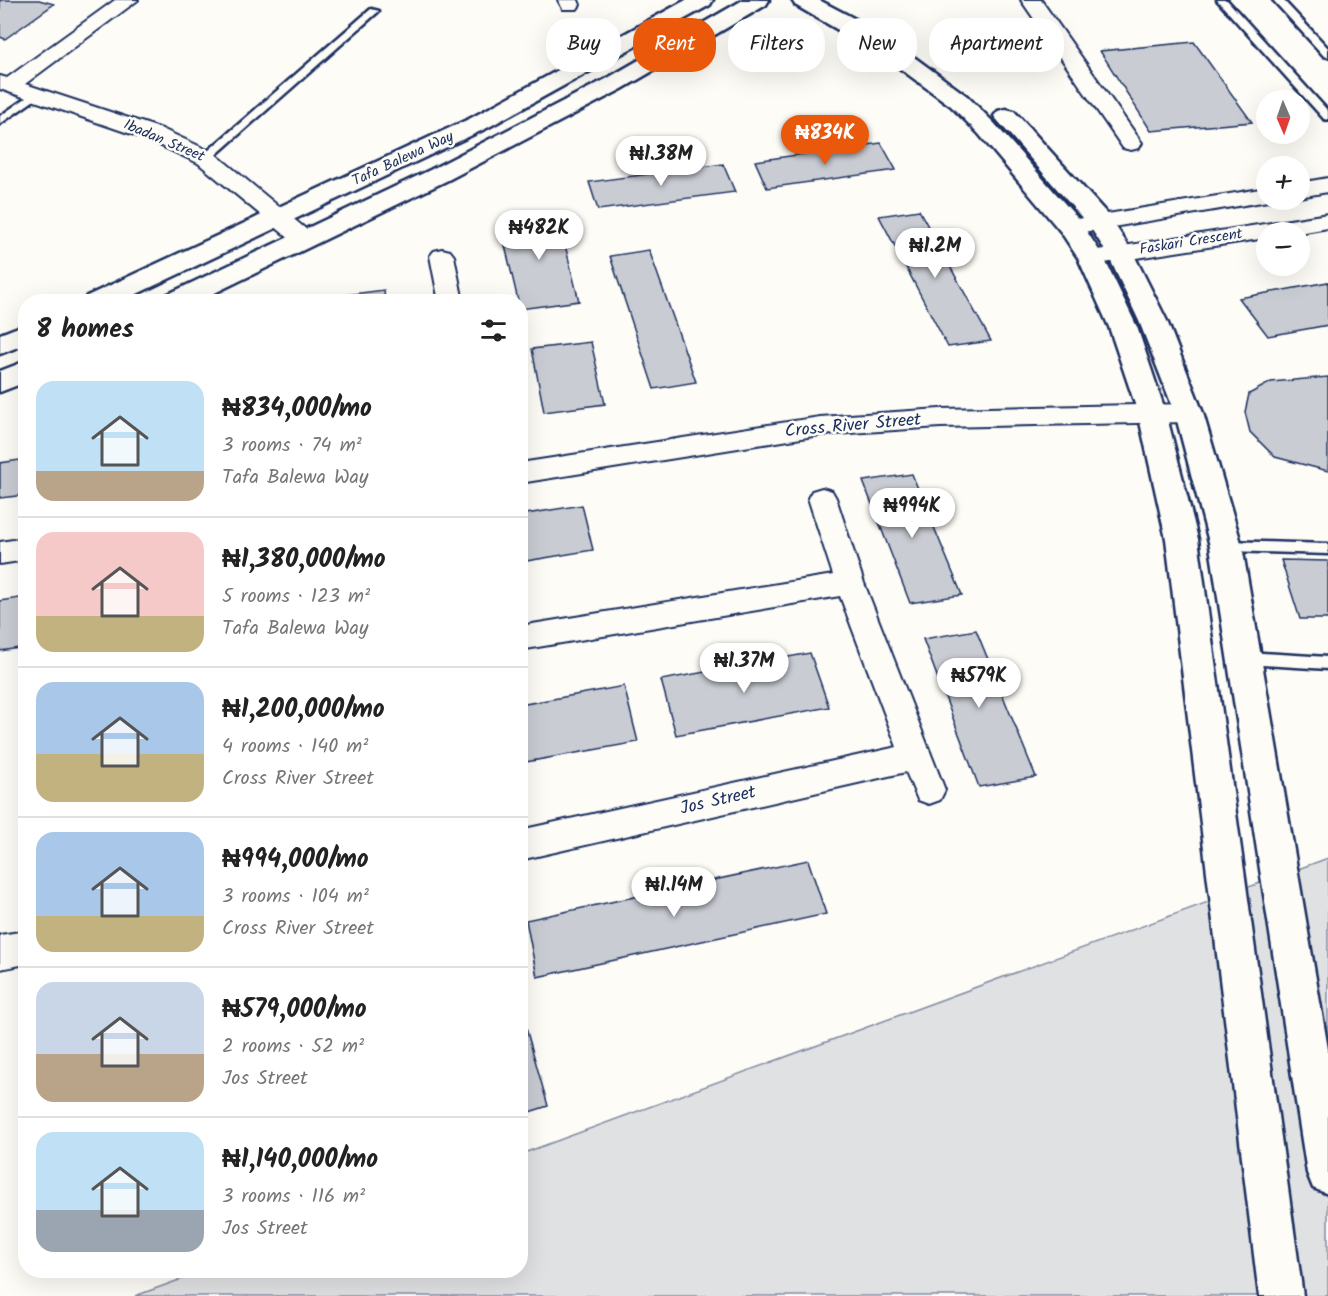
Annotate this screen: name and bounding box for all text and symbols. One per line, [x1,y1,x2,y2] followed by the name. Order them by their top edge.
[546,18,621,72] chip: Buy
[633,18,716,72] chip: Rent
[728,18,825,72] chip: Filters
[837,18,917,72] chip: New
[929,18,1064,72] chip: Apartment
[1256,90,1310,144] north arrow
[1256,90,1310,276] map controls
[120,113,209,169] street label: Ibadan Street
[783,115,867,166] pin: ₦834K
[795,118,855,150] text: ₦834K
[348,125,459,193] street label: Tafa Balewa Way
[612,136,710,187] pin: ₦1.38M
[629,139,693,171] text: ₦1.38M
[1256,156,1310,210] button: +
[497,210,581,261] pin: ₦482K
[509,213,569,245] text: ₦482K
[1138,222,1245,262] street label: Faskari Crescent
[1256,222,1310,276] button: −
[893,228,977,279] pin: ₦1.2M
[909,231,961,263] text: ₦1.2M
[36,309,134,351] text: 8 homes
[477,314,510,347] icon: filters
[222,388,372,430] text: ₦834,000/mo
[84,405,156,477] icon: home
[784,406,923,446] street label: Cross River Street
[222,430,362,462] text: 3 rooms · 74 m²
[222,462,368,494] text: Tafa Balewa Way
[870,488,954,539] pin: ₦994K
[883,491,941,523] text: ₦994K
[222,539,386,581] text: ₦1,380,000/mo
[84,556,156,628] icon: home
[222,581,370,613] text: 5 rooms · 123 m²
[222,613,368,645] text: Tafa Balewa Way
[695,643,793,694] pin: ₦1.37M
[714,646,774,678] text: ₦1.37M
[937,658,1021,709] pin: ₦579K
[951,661,1007,693] text: ₦579K
[222,689,385,731] text: ₦1,200,000/mo
[84,706,156,778] icon: home
[222,731,368,763] text: 4 rooms · 140 m²
[222,763,374,795] text: Cross River Street
[677,778,760,824] street label: Jos Street
[222,839,369,881] text: ₦994,000/mo
[84,856,156,928] icon: home
[625,867,723,918] pin: ₦1.14M
[645,870,703,902] text: ₦1.14M
[222,881,369,913] text: 3 rooms · 104 m²
[222,913,374,945] text: Cross River Street
[222,989,367,1031] text: ₦579,000/mo
[84,1006,156,1078] icon: home
[222,1031,364,1063] text: 2 rooms · 52 m²
[222,1063,308,1095] text: Jos Street
[222,1139,378,1181] text: ₦1,140,000/mo
[84,1156,156,1228] icon: home
[222,1181,365,1213] text: 3 rooms · 116 m²
[222,1213,308,1245] text: Jos Street

